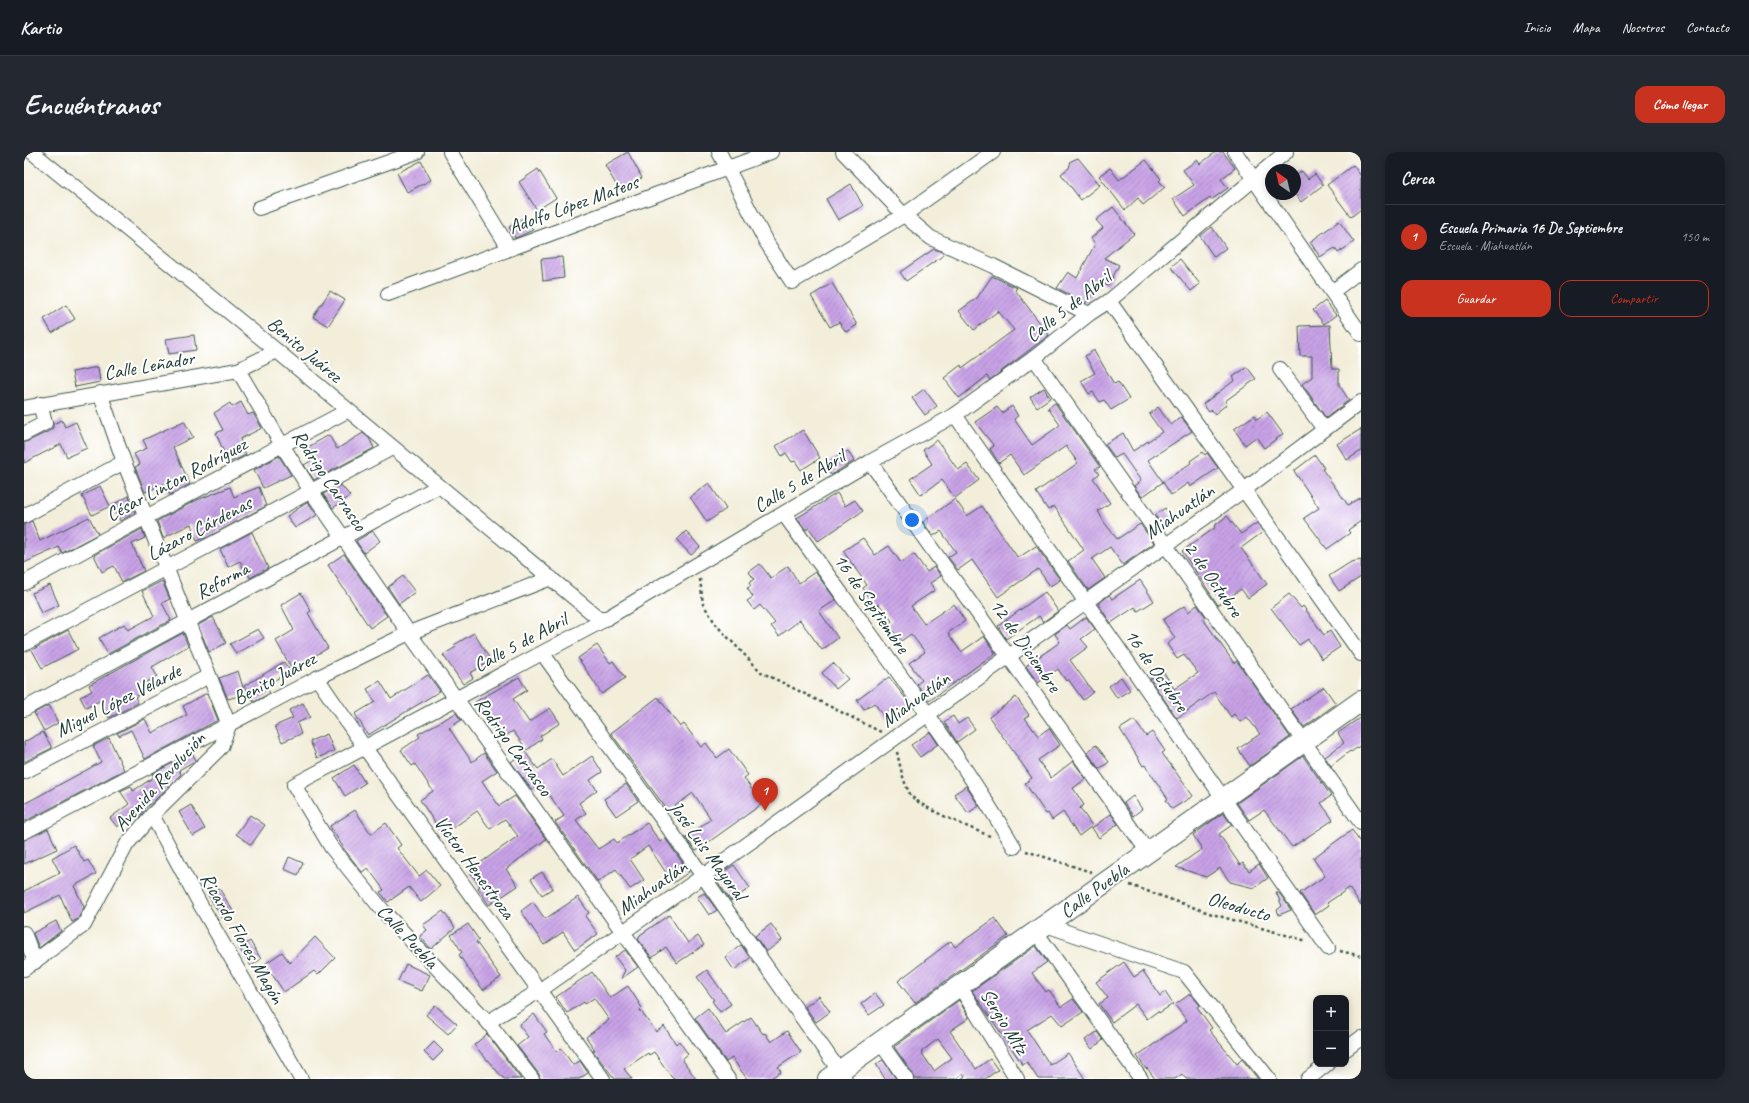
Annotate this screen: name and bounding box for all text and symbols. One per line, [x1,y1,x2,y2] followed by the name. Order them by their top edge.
[20,16,61,40] text: Kartio
[1524,19,1551,36] text: Inicio
[1573,19,1600,36] text: Mapa
[1622,19,1664,36] text: Nosotros
[1686,19,1729,36] text: Contacto
[1635,86,1725,123] button: Cómo llegar
[24,87,159,122] text: Encuéntranos
[1265,164,1301,200] north arrow
[1401,168,1434,189] text: Cerca
[505,169,644,240] street label: Adolfo López Mateos
[1439,219,1622,238] text: Escuela Primaria 16 De Septiembre
[1411,229,1417,245] text: 1
[1681,229,1709,245] text: 150 m
[1439,238,1532,254] text: Escuela · Miahuatlán
[1020,263,1119,348] street label: Calle 5 de Abril
[1401,280,1551,317] button: Guardar
[1559,280,1709,317] button: Compartir
[262,311,348,389] street label: Benito Juárez
[102,345,198,386] street label: Calle Leñador
[287,425,373,537] street label: Rodrigo Carrasco
[101,431,252,527] street label: César Linton Rodríguez
[749,442,853,519] street label: Calle 5 de Abril
[1140,478,1220,544] street label: Miahuatlán
[143,489,258,566] street label: Lázaro Cárdenas
[902,510,922,530] your location
[1179,537,1249,623] street label: 2 de Octubre
[828,548,916,659] street label: 16 de Septiembre
[191,555,255,605] street label: Reforma
[984,594,1068,698] street label: 12 de Diciembre
[469,606,574,678] street label: Calle 5 de Abril
[1119,624,1195,718] street label: 16 de Octubre
[229,645,321,711] street label: Benito Juárez
[51,657,186,743] street label: Miguel López Velarde
[876,665,956,733] street label: Miahuatlán
[469,692,559,802] street label: Rodrigo Carrasco
[108,726,211,836] street label: Avenida Revolución
[752,778,778,811] pin: 1
[663,795,754,908] street label: José Luis Mayoral
[429,811,522,925] street label: Víctor Henestroza
[613,854,693,920] street label: Miahuatlán
[1055,856,1135,924] street label: Calle Puebla
[195,868,291,1009] street label: Ricardo Flores Magón
[1205,886,1274,928] street label: Oleoducto
[372,899,445,975] street label: Calle Puebla
[975,984,1036,1061] street label: Sergio Mtz
[1313,995,1349,1067] map controls
[1313,995,1349,1031] button: +
[1313,1031,1349,1067] button: −

